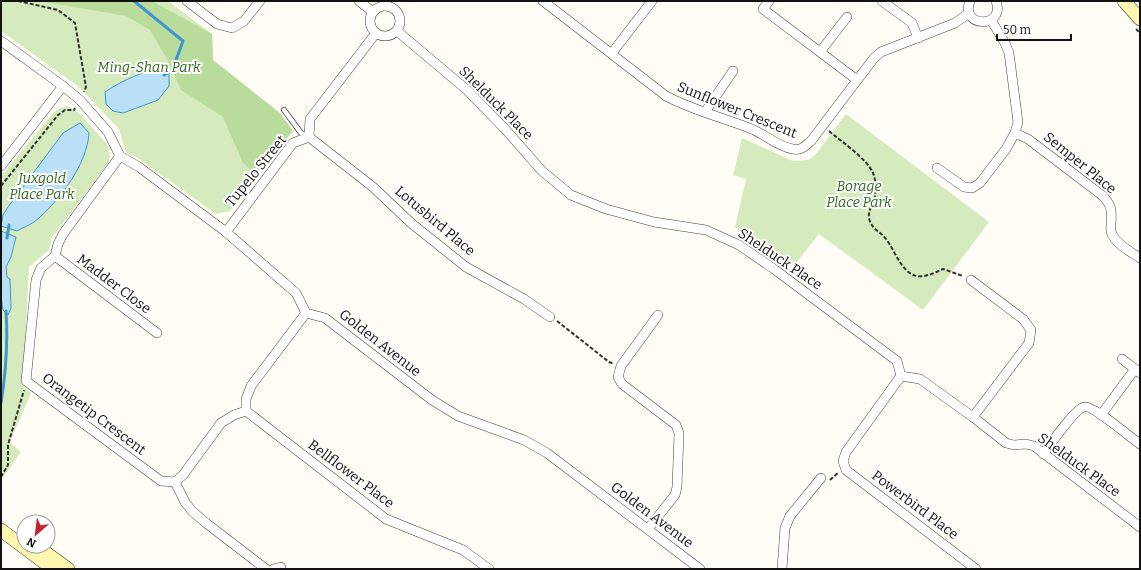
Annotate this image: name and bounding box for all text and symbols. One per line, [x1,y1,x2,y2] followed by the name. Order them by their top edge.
[997,16,1071,42] scale bar
[1003,23,1032,37] text: 50 m
[97,59,201,76] park label: Ming-Shan Park
[455,62,537,144] street label: Shelduck Place
[675,78,799,142] street label: Sunflower Crescent
[1040,129,1120,197] street label: Semper Place
[222,132,290,210] street label: Tupelo Street
[9,170,75,203] park label: Juxgold Place Park
[826,178,892,211] park label: Borage Place Park
[391,182,479,260] street label: Lotusbird Place
[735,225,825,293] street label: Shelduck Place
[74,251,154,317] street label: Madder Close
[336,306,424,380] street label: Golden Avenue
[39,369,149,459] street label: Orangetip Crescent
[1034,429,1124,501] street label: Shelduck Place
[305,436,397,512] street label: Bellflower Place
[868,467,962,543] street label: Powerbird Place
[607,478,697,552] street label: Golden Avenue
[16,514,56,554] north arrow
[24,534,38,550] text: N

